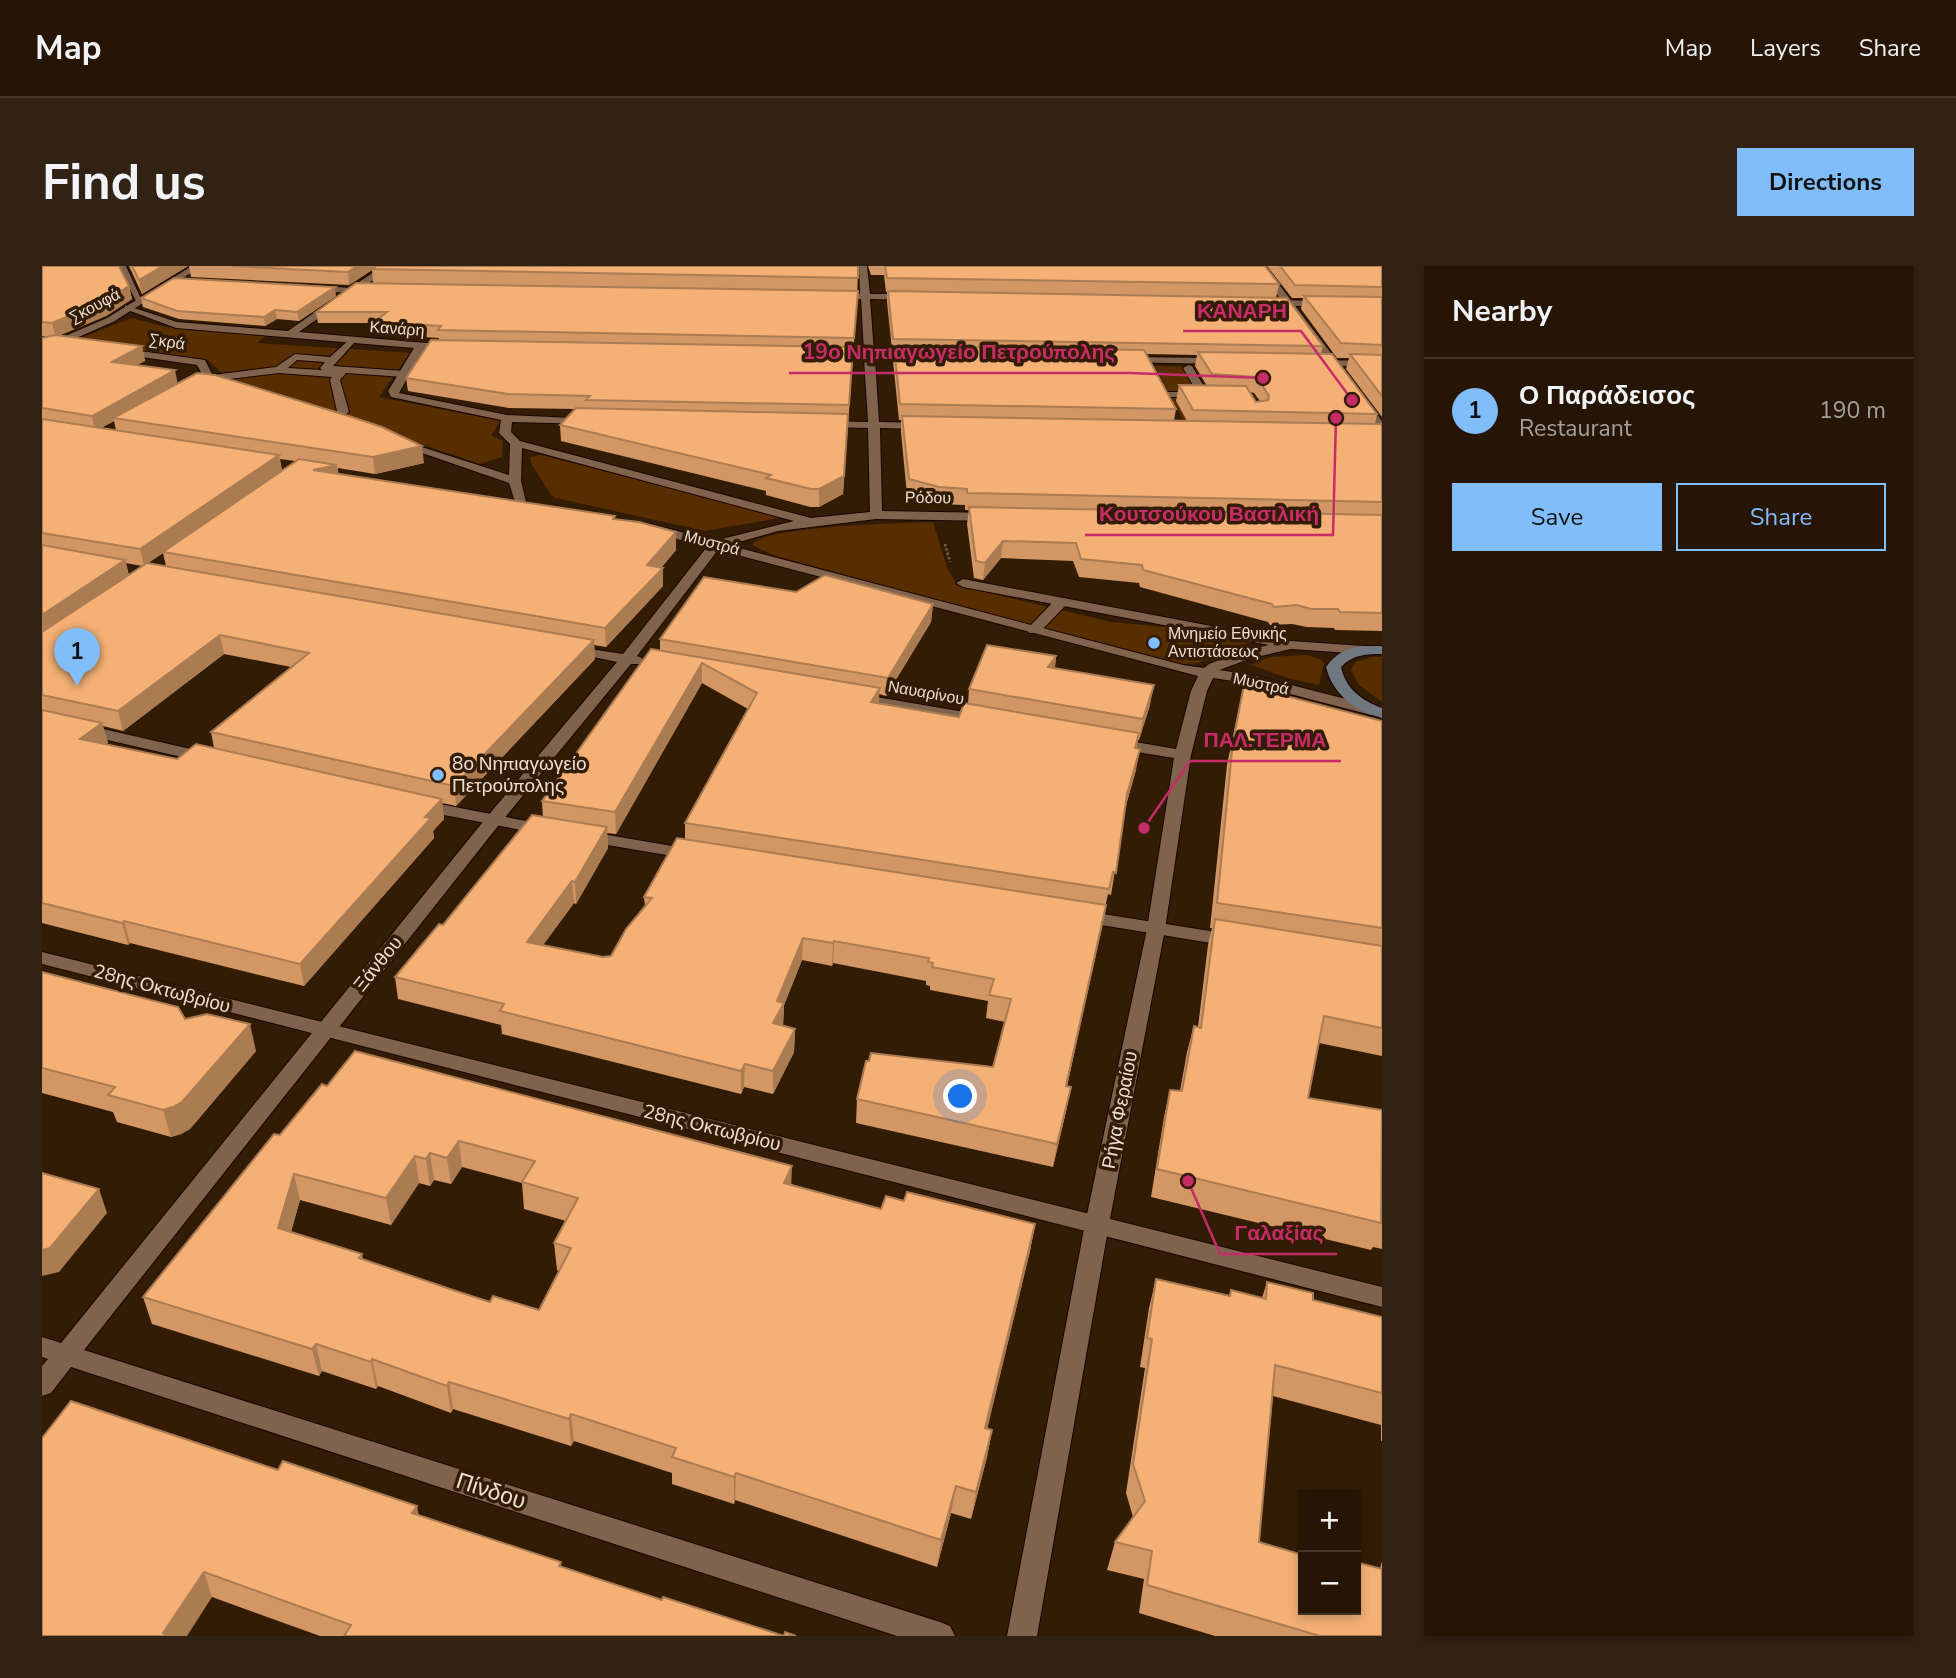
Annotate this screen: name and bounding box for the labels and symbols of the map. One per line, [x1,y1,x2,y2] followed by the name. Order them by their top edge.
[66,283,124,329] street label: Σκουφά
[1183,289,1301,331] callout: ΚΑΝΑΡΗ
[1197,297,1287,325] text: ΚΑΝΑΡΗ
[369,316,425,342] street label: Κανάρη
[148,329,186,355] street label: Σκρά
[789,331,1130,373] callout: 19ο Νηπιαγωγείο Πετρούπολης
[803,338,1115,366] text: 19ο Νηπιαγωγείο Πετρούπολης
[905,487,951,509] street label: Ρόδου
[1085,493,1333,535] callout: Κουτσούκου Βασιλική
[1099,500,1319,528] text: Κουτσούκου Βασιλική
[682,525,742,561] street label: Μυστρά
[1168,623,1287,663] place label: Μνημείο Εθνικής Αντιστάσεως
[54,628,100,686] pin: 1
[1146,635,1162,651] marker: Μνημείο Εθνικής Αντιστάσεως
[1231,667,1291,701] street label: Μυστρά
[886,675,966,711] street label: Ναυαρίνου
[1190,719,1341,761] callout: ΠΑΛ.ΤΕΡΜΑ
[1203,726,1327,754] text: ΠΑΛ.ΤΕΡΜΑ
[452,751,587,799] place label: 8ο Νηπιαγωγείο Πετρούπολης
[430,767,446,783] marker: 8ο Νηπιαγωγείο Πετρούπολης
[348,931,408,997] street label: Ξάνθου
[91,958,233,1020] street label: 28ης Οκτωβρίου
[1096,1049,1144,1171] street label: Ρήγα Φεραίου
[943,1079,977,1113] your location
[641,1098,783,1158] street label: 28ης Οκτωβρίου
[1220,1212,1337,1254] callout: Γαλαξίας
[1235,1219,1324,1247] text: Γαλαξίας
[452,1465,530,1517] street label: Πίνδου

